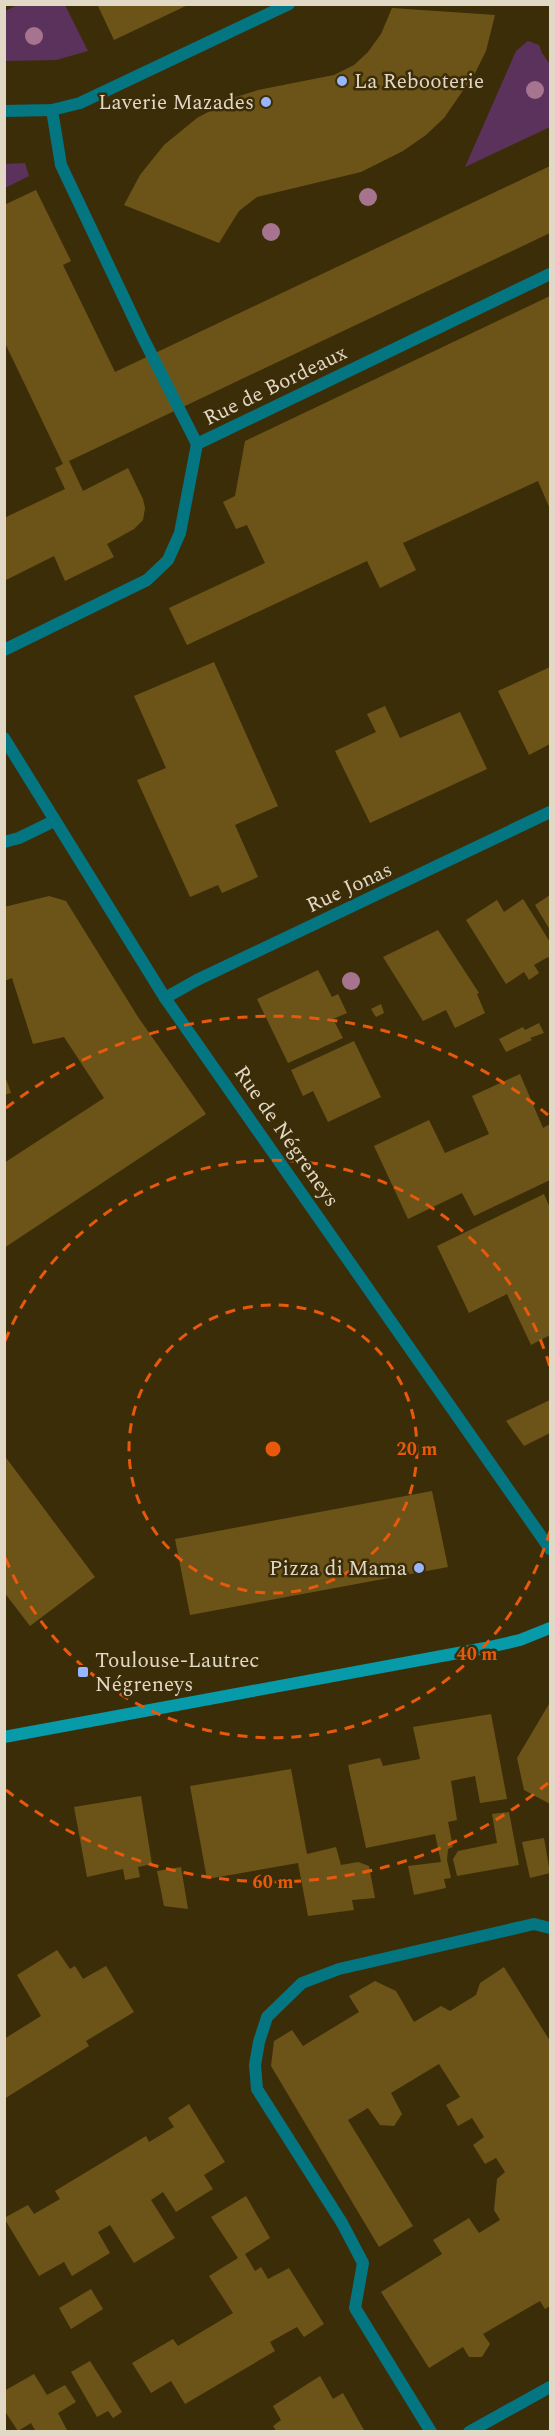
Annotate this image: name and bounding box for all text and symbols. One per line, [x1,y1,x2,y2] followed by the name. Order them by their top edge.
[354,66,484,98] place label: La Rebooterie
[335,74,349,88] marker: La Rebooterie
[98,87,254,119] place label: Laverie Mazades
[259,95,273,109] marker: Laverie Mazades
[198,337,353,435] street label: Rue de Bordeaux
[301,854,398,922] street label: Rue Jonas
[225,1059,347,1214] street label: Rue de Négreneys
[397,1436,437,1463] text: 20 m
[263,1439,283,1459] centre of rings
[269,1553,408,1585] place label: Pizza di Mama
[412,1561,426,1575] marker: Pizza di Mama
[457,1641,497,1668] text: 40 m
[95,1645,259,1701] place label: Toulouse-Lautrec Négreneys
[76,1665,90,1679] marker: Toulouse-Lautrec Négreneys
[253,1869,293,1896] text: 60 m

